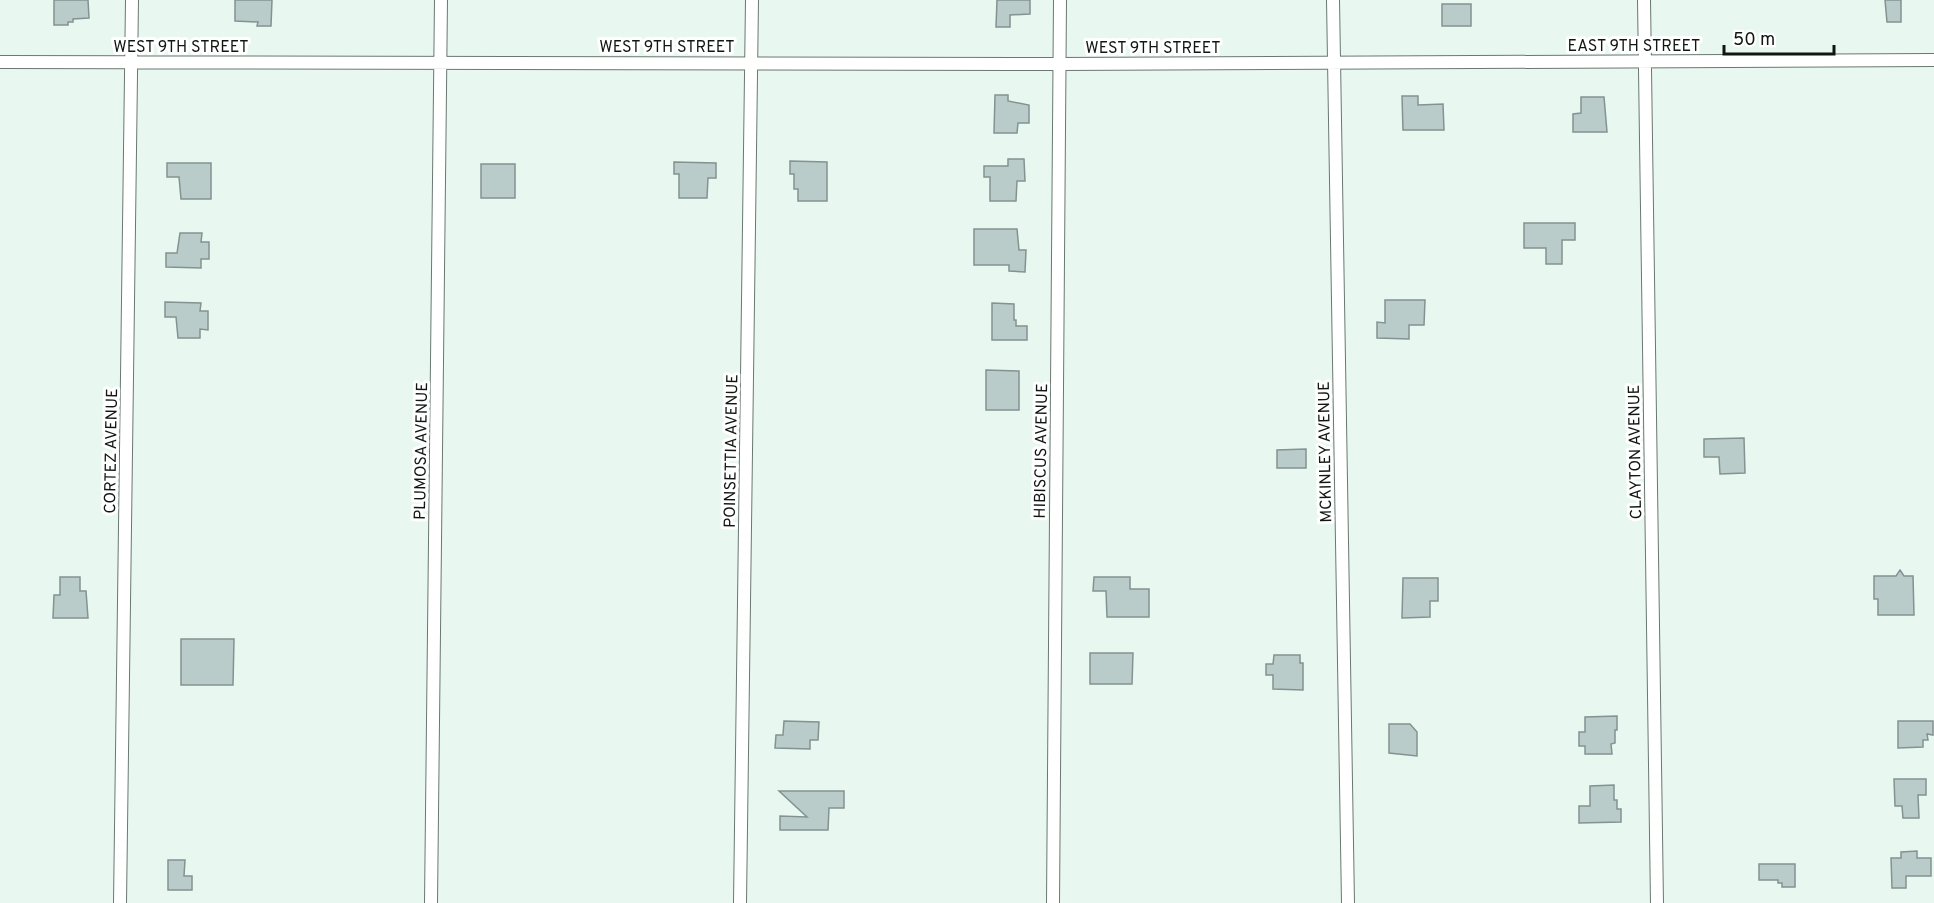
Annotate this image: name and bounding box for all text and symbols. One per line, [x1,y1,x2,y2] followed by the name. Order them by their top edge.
[1724,18,1834,56] scale bar
[1733,29,1775,52] text: 50 m
[1568,37,1700,57] street label: EAST 9TH STREET
[113,38,249,58] street label: WEST 9TH STREET
[599,38,735,58] street label: WEST 9TH STREET
[1085,39,1221,59] street label: WEST 9TH STREET
[721,374,743,528] street label: POINSETTIA AVENUE
[1315,381,1337,523] street label: MCKINLEY AVENUE
[411,382,433,520] street label: PLUMOSA AVENUE
[1031,383,1053,519] street label: HIBISCUS AVENUE
[1625,385,1647,519] street label: CLAYTON AVENUE
[101,388,123,514] street label: CORTEZ AVENUE

